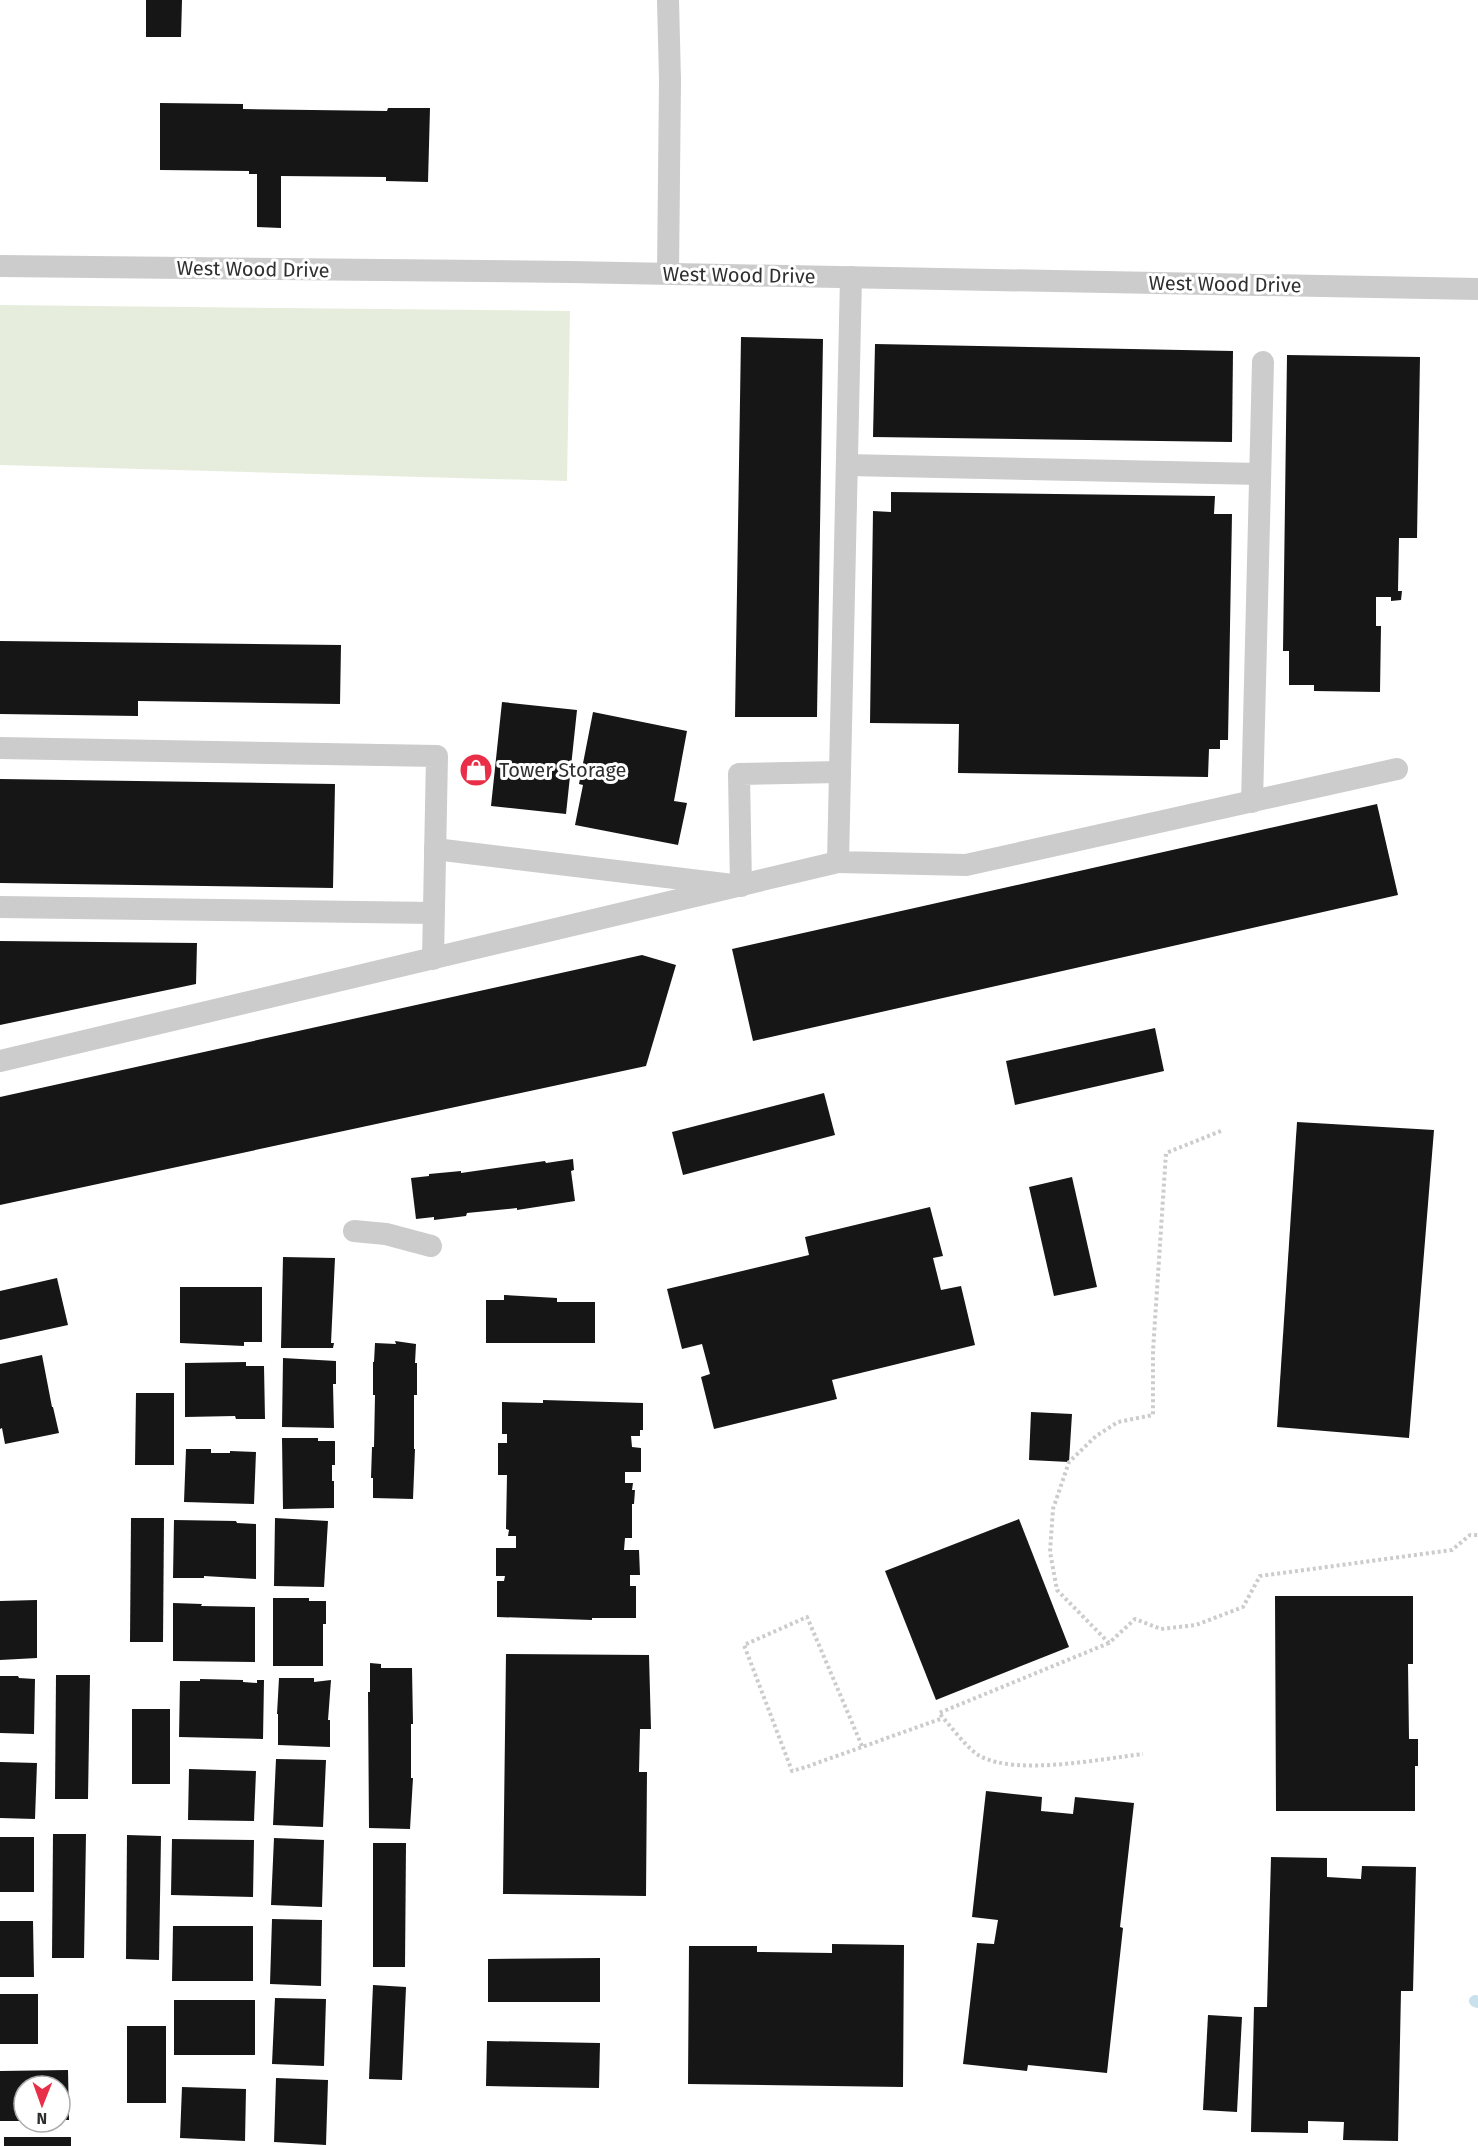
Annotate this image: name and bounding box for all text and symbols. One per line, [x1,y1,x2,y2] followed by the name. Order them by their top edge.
[176,256,330,282] street label: West Wood Drive
[662,262,816,288] street label: West Wood Drive
[1148,271,1302,297] street label: West Wood Drive
[458,752,494,788] shop icon: Tower Storage
[499,758,626,782] place label: Tower Storage
[12,2074,72,2134] north arrow
[36,2109,47,2128] text: N

